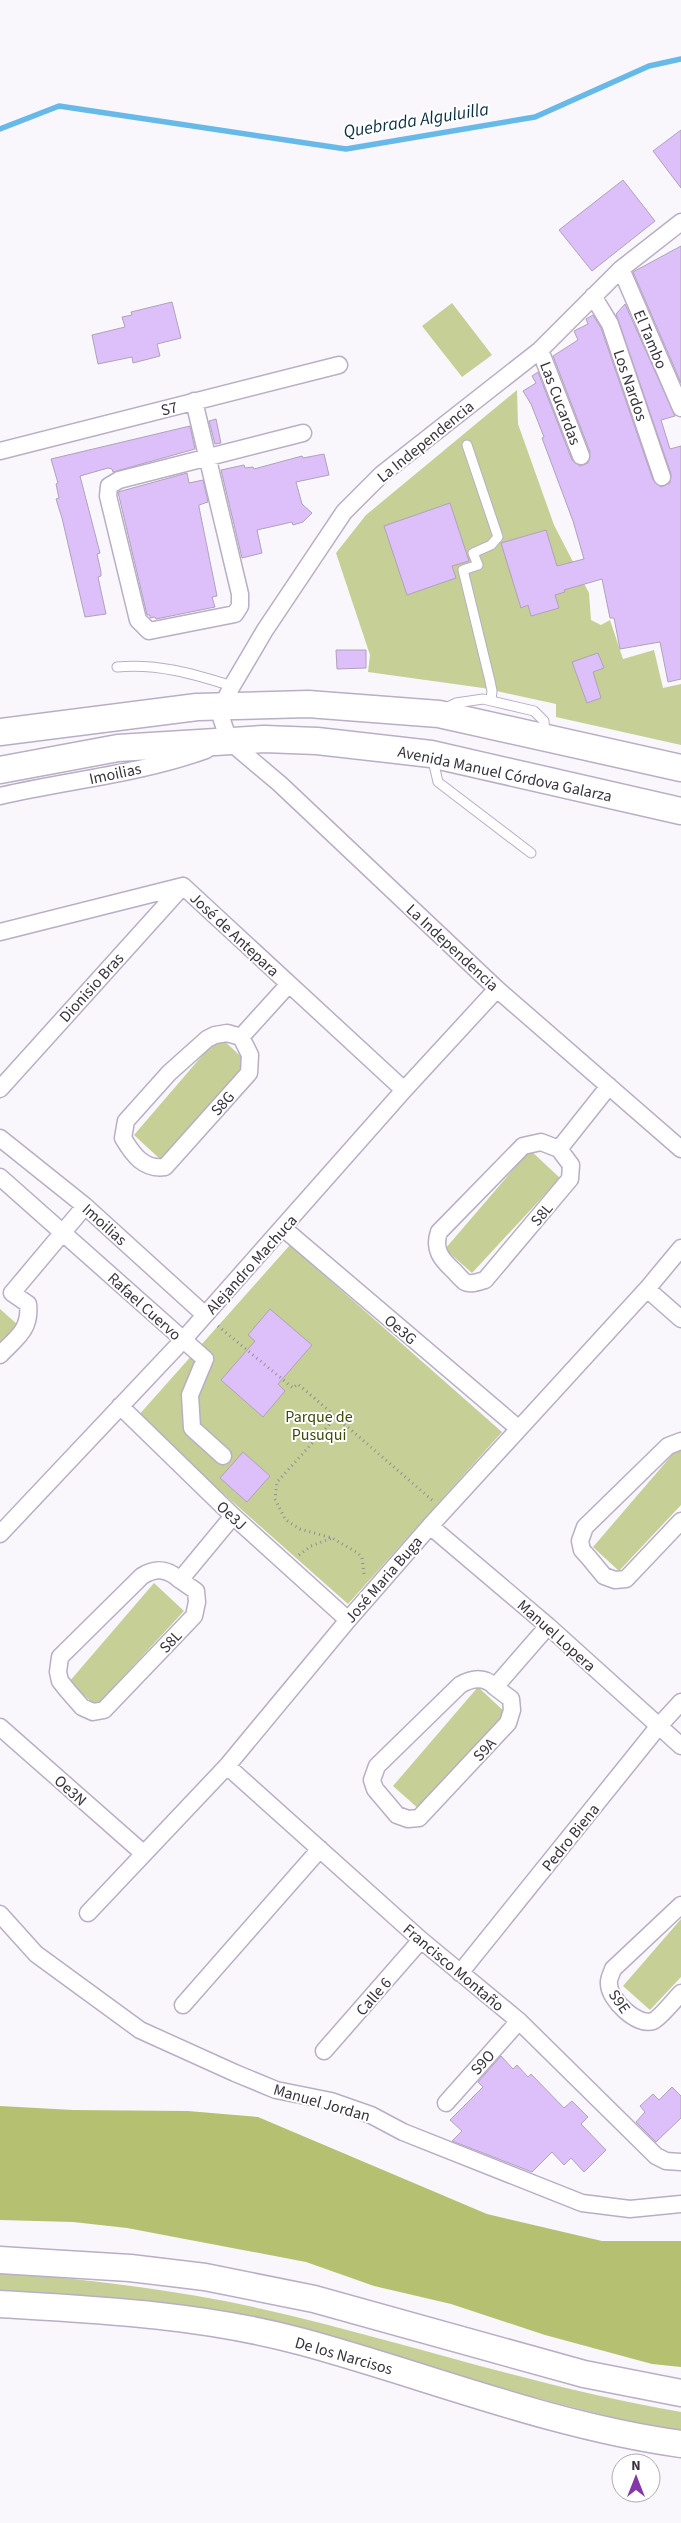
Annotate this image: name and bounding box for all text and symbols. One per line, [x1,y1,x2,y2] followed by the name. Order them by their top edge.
[342,97,491,144] water label: Quebrada Alguluilla
[628,307,672,372] street label: El Tambo
[608,347,653,424] street label: Los Nardos
[534,358,586,448] street label: Las Cucardas
[159,396,180,422] street label: S7
[372,396,479,488] street label: La Independencia
[396,741,614,807] street label: Avenida Manuel Córdova Galarza
[87,758,144,790] street label: Imoilias
[185,888,284,982] street label: José de Antepara
[401,899,503,996] street label: La Independencia
[54,948,129,1027] street label: Dionisio Bras
[206,1087,240,1121] street label: S8G
[526,1198,558,1231] street label: S8L
[77,1199,132,1251] street label: Imoilias
[201,1210,302,1319] street label: Alejandro Machuca
[103,1268,186,1346] street label: Rafael Cuervo
[379,1310,421,1350] street label: Oe3G
[285,1406,353,1446] park label: Parque de Pusuqui
[211,1496,251,1535] street label: Oe3J
[340,1531,428,1628] street label: José Maria Buga
[512,1595,600,1677] street label: Manuel Lopera
[154,1625,187,1658] street label: S8L
[468,1733,502,1766] street label: S9A
[49,1770,91,1811] street label: Oe3N
[537,1799,605,1876] street label: Pedro Biena
[398,1919,509,2017] street label: Francisco Montaño
[351,1973,397,2021] street label: Calle 6
[603,1985,635,2018] street label: S9E
[465,2045,500,2080] street label: S9O
[271,2079,373,2127] street label: Manuel Jordan
[292,2332,395,2380] street label: De los Narcisos
[611,2453,661,2503] north arrow
[631,2456,641,2476] text: N

